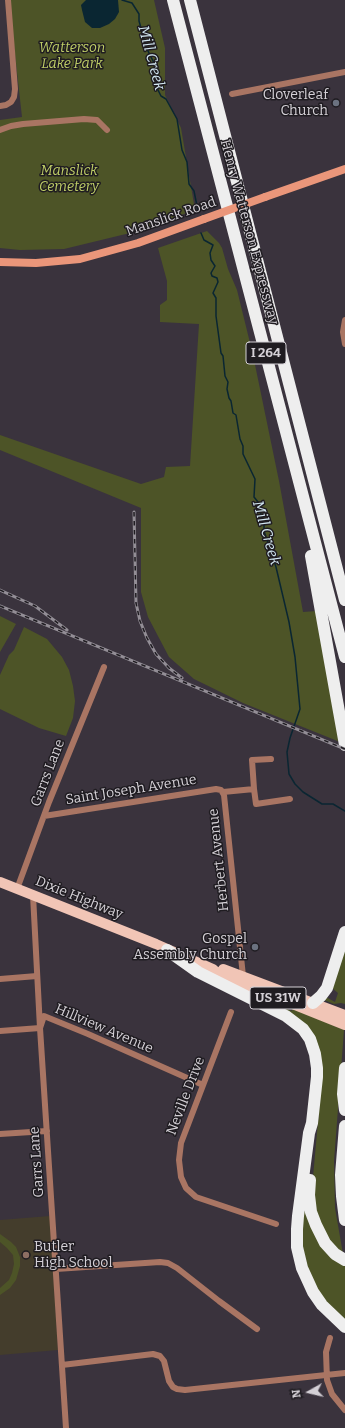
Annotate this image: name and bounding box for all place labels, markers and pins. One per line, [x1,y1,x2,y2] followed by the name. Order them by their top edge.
[263,87,328,120] place label: Cloverleaf Church
[331,98,341,108] marker: Cloverleaf Church
[133,931,247,964] place label: Gospel Assembly Church
[250,942,260,952] marker: Gospel Assembly Church
[34,1239,112,1272] place label: Butler High School
[21,1250,31,1260] marker: Butler High School

